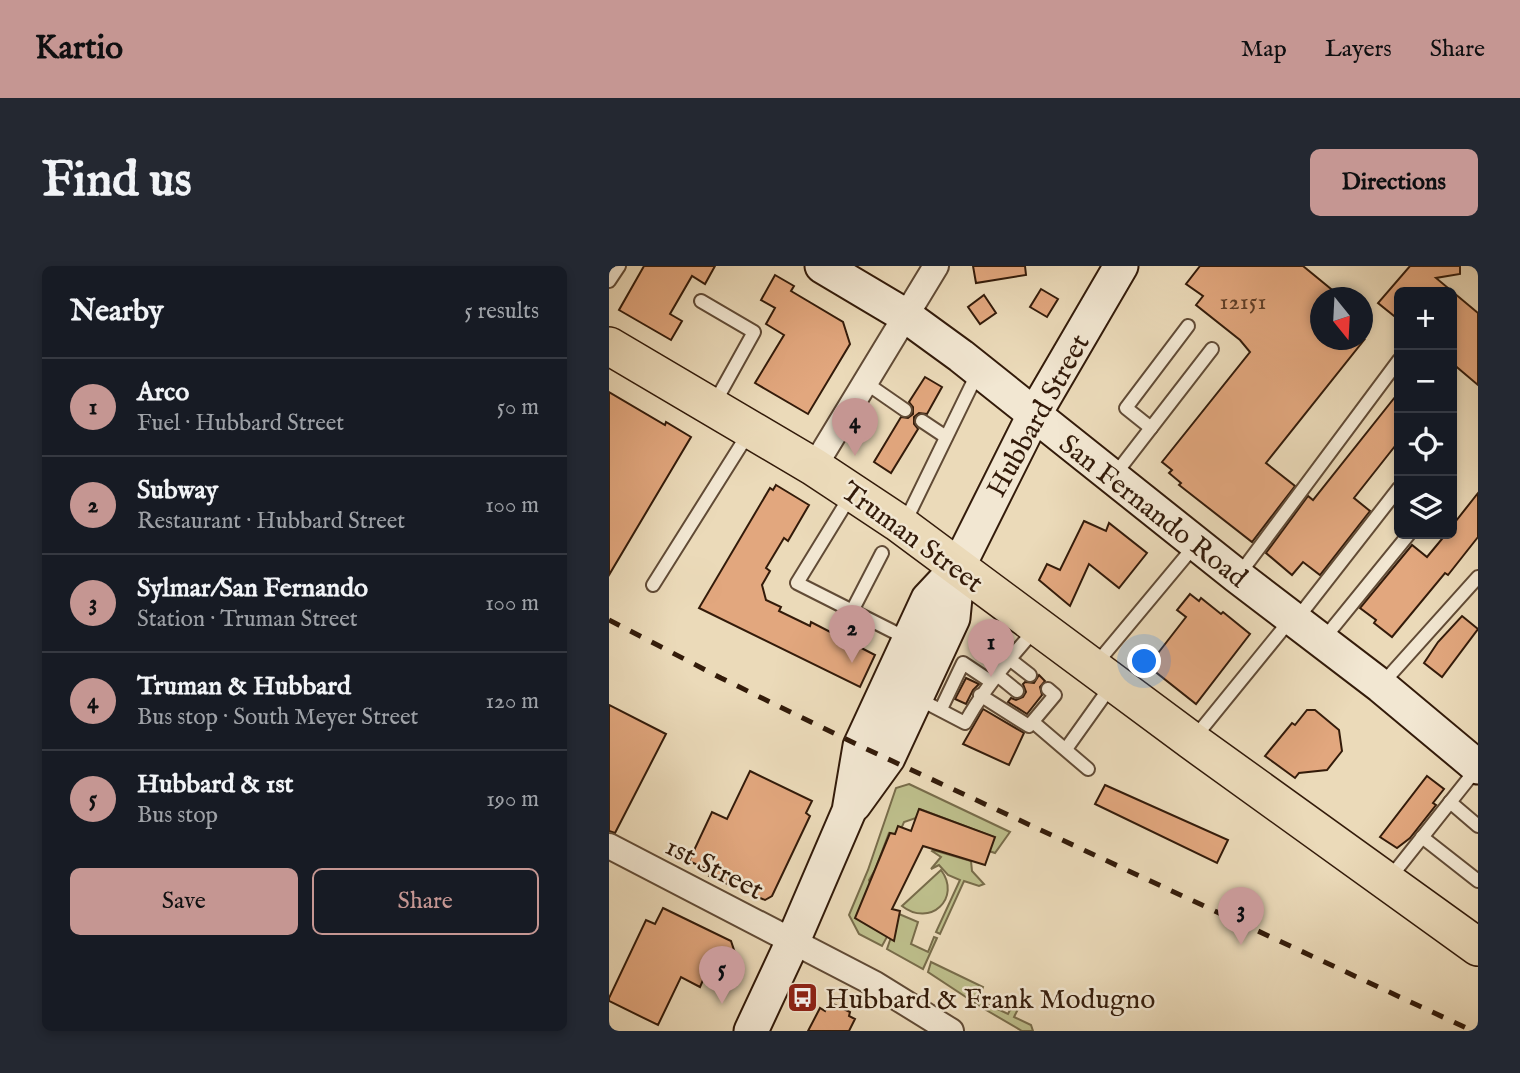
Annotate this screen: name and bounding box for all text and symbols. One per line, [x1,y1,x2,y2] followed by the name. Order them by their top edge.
[35,28,123,70] text: Kartio
[1241,34,1287,65] text: Map
[1325,34,1392,65] text: Layers
[1430,34,1485,65] text: Share
[1310,149,1478,216] button: Directions
[42,151,192,213] text: Find us
[1220,287,1266,318] house number: 12151
[1310,287,1373,350] north arrow
[1394,287,1457,539] map controls
[1394,287,1457,350] button: +
[70,293,163,331] text: Nearby
[464,297,539,326] text: 5 results
[980,328,1099,504] street label: Hubbard Street
[1394,350,1457,413] button: −
[137,376,189,409] text: Arco
[89,393,97,422] text: 1
[497,393,539,422] text: 50 m
[832,398,878,456] pin: 4
[137,409,344,438] text: Fuel · Hubbard Street
[1394,413,1457,476] button: locate
[1051,428,1254,596] street label: San Fernando Road
[137,474,218,507] text: Subway
[834,475,990,602] street label: Truman Street
[1394,476,1457,539] button: layers
[88,491,98,520] text: 2
[485,491,539,520] text: 100 m
[137,507,405,536] text: Restaurant · Hubbard Street
[137,572,368,605] text: Sylmar/San Fernando
[89,589,97,618] text: 3
[485,589,539,618] text: 100 m
[137,605,358,634] text: Station · Truman Street
[829,605,875,663] pin: 2
[968,619,1014,677] pin: 1
[1127,644,1161,678] your location
[137,670,351,703] text: Truman & Hubbard
[87,687,99,716] text: 4
[486,687,539,716] text: 120 m
[137,703,419,732] text: Bus stop · South Meyer Street
[137,768,294,801] text: Hubbard & 1st
[89,785,97,814] text: 5
[486,785,539,814] text: 190 m
[137,801,218,830] text: Bus stop
[659,830,769,909] street label: 1st Street
[70,868,298,935] button: Save
[312,868,539,935] button: Share
[1218,887,1264,945] pin: 3
[699,946,745,1004] pin: 5
[785,981,819,1015] bus stop icon: Hubbard & Frank Modugno
[825,983,1155,1018] place label: Hubbard & Frank Modugno

